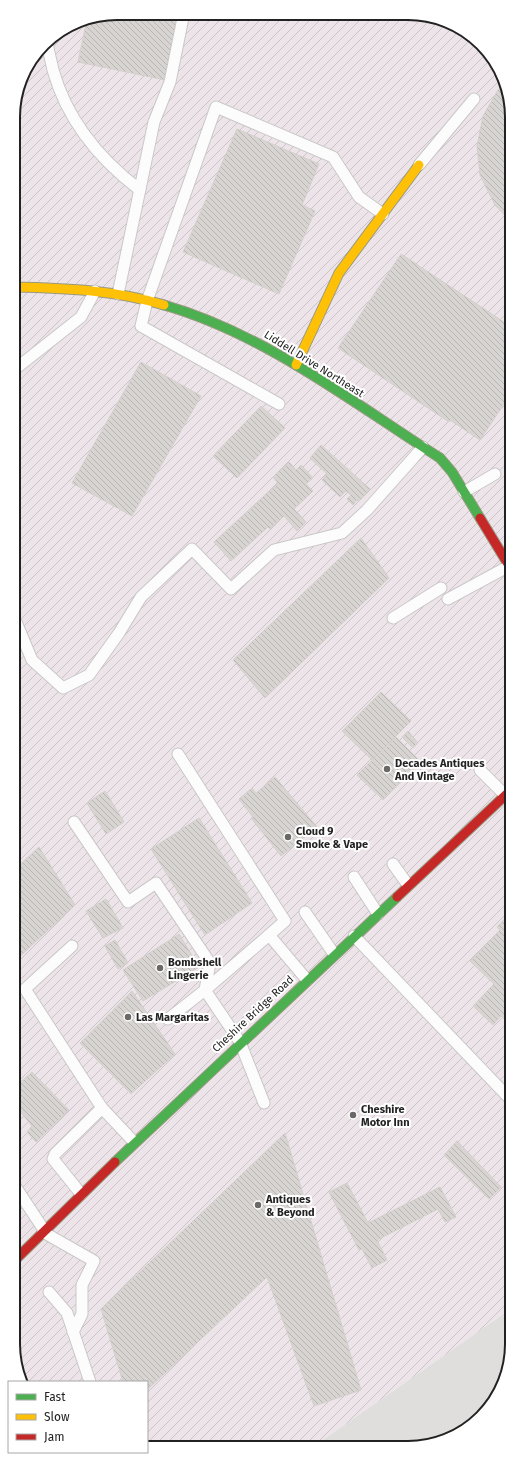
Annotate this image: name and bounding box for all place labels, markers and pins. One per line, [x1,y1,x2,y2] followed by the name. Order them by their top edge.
[394,757,485,783] place label: Decades Antiques And Vintage
[382,764,392,774] marker: Decades Antiques And Vintage
[296,825,368,851] place label: Cloud 9 Smoke & Vape
[283,832,293,842] marker: Cloud 9 Smoke & Vape
[168,956,222,982] place label: Bombshell Lingerie
[155,963,165,973] marker: Bombshell Lingerie
[136,1011,210,1024] place label: Las Margaritas
[123,1012,133,1022] marker: Las Margaritas
[361,1103,409,1129] place label: Cheshire Motor Inn
[348,1110,358,1120] marker: Cheshire Motor Inn
[265,1193,315,1219] place label: Antiques & Beyond
[253,1200,263,1210] marker: Antiques & Beyond

